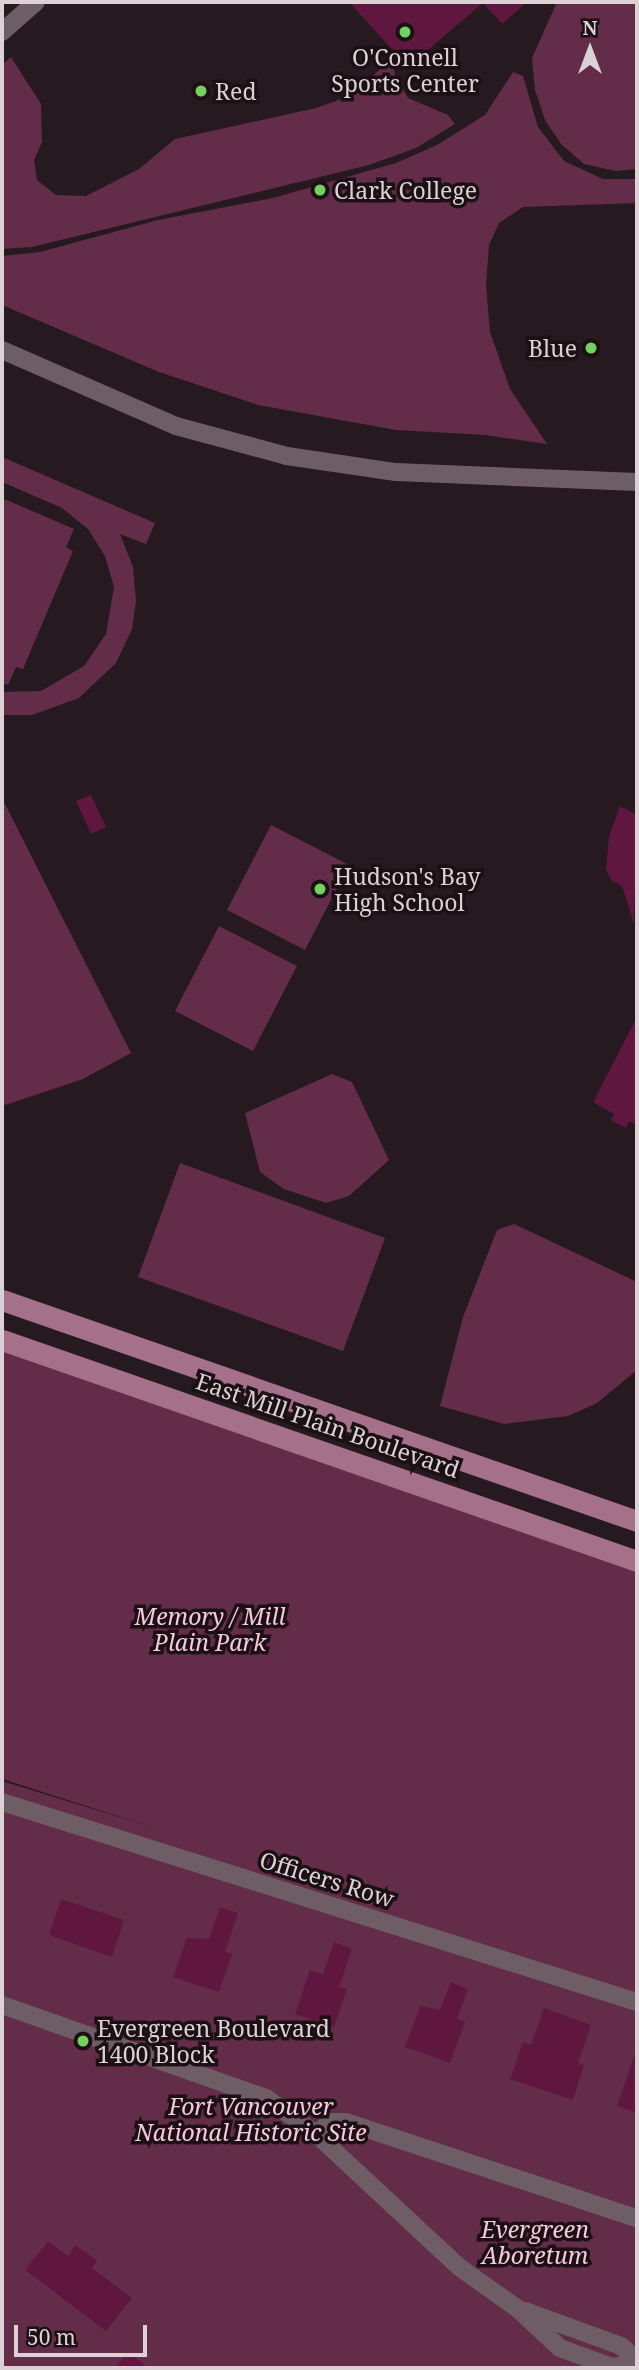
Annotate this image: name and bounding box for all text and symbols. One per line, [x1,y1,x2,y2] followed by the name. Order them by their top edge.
[555,14,625,84] north arrow
[583,15,597,41] text: N
[397,24,413,40] marker: O'Connell Sports Center
[331,43,479,97] place label: O'Connell Sports Center
[215,77,257,105] place label: Red
[193,83,209,99] marker: Red
[334,176,477,204] place label: Clark College
[312,182,328,198] marker: Clark College
[528,334,577,362] place label: Blue
[583,340,599,356] marker: Blue
[334,862,480,916] place label: Hudson's Bay High School
[312,881,328,897] marker: Hudson's Bay High School
[193,1367,463,1483] street label: East Mill Plain Boulevard
[135,1602,285,1656] park label: Memory / Mill Plain Park
[256,1845,398,1913] street label: Officers Row
[97,2014,330,2068] place label: Evergreen Boulevard 1400 Block
[75,2033,91,2049] marker: Evergreen Boulevard 1400 Block
[135,2092,367,2146] park label: Fort Vancouver National Historic Site
[481,2215,589,2269] park label: Evergreen Aboretum
[18,2310,150,2354] scale bar
[27,2323,76,2351] text: 50 m

